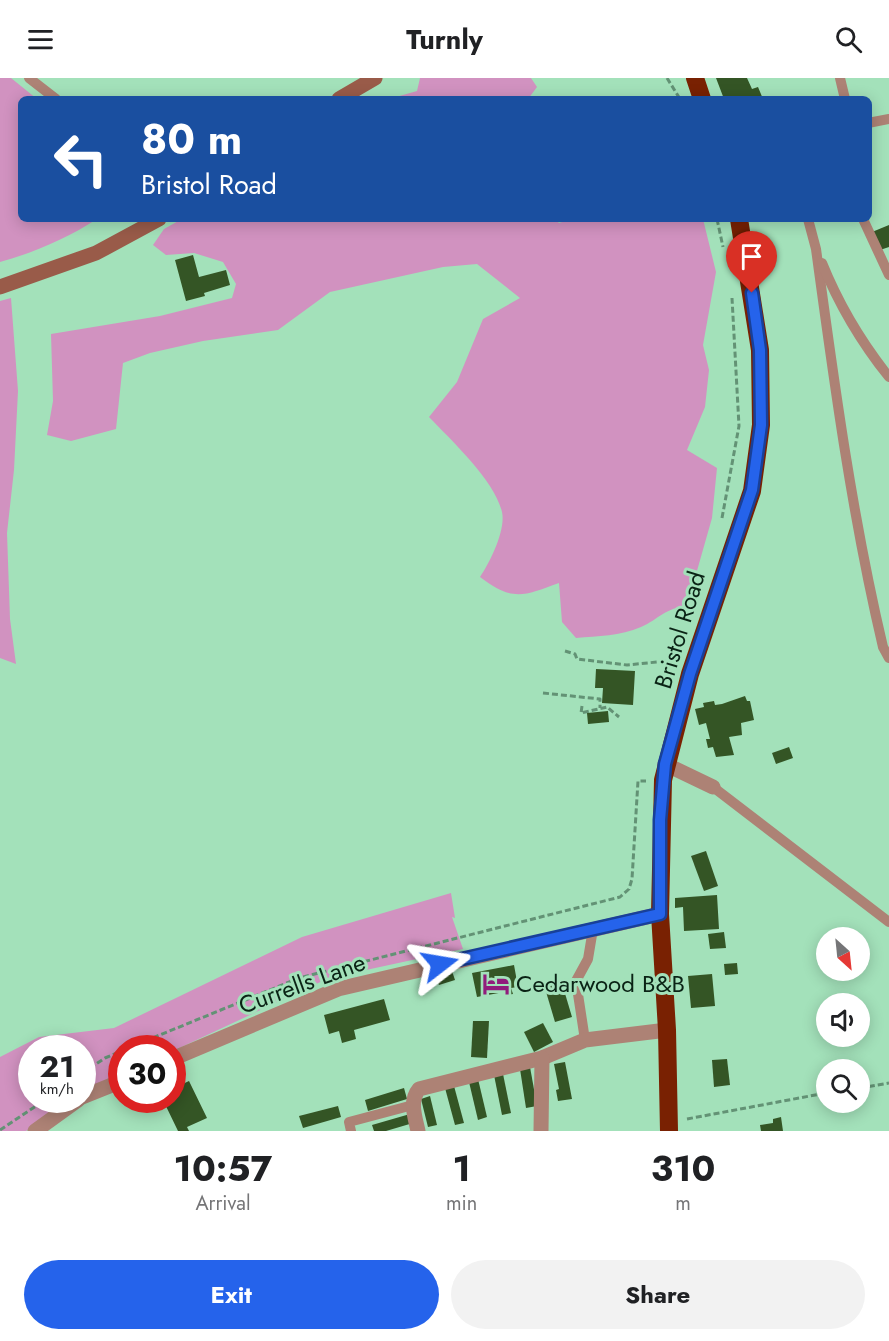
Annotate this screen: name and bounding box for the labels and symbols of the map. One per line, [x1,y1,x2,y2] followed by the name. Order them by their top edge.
[726,231,777,293] pin
[645,567,714,693] street label: Bristol Road
[816,927,870,981] north arrow
[408,932,472,996] position arrow
[233,944,370,1023] street label: Currells Lane
[516,966,685,1001] place label: Cedarwood B&B
[481,969,511,999] hotel icon: Cedarwood B&B
[108,1035,186,1113] speed limit sign: 30

